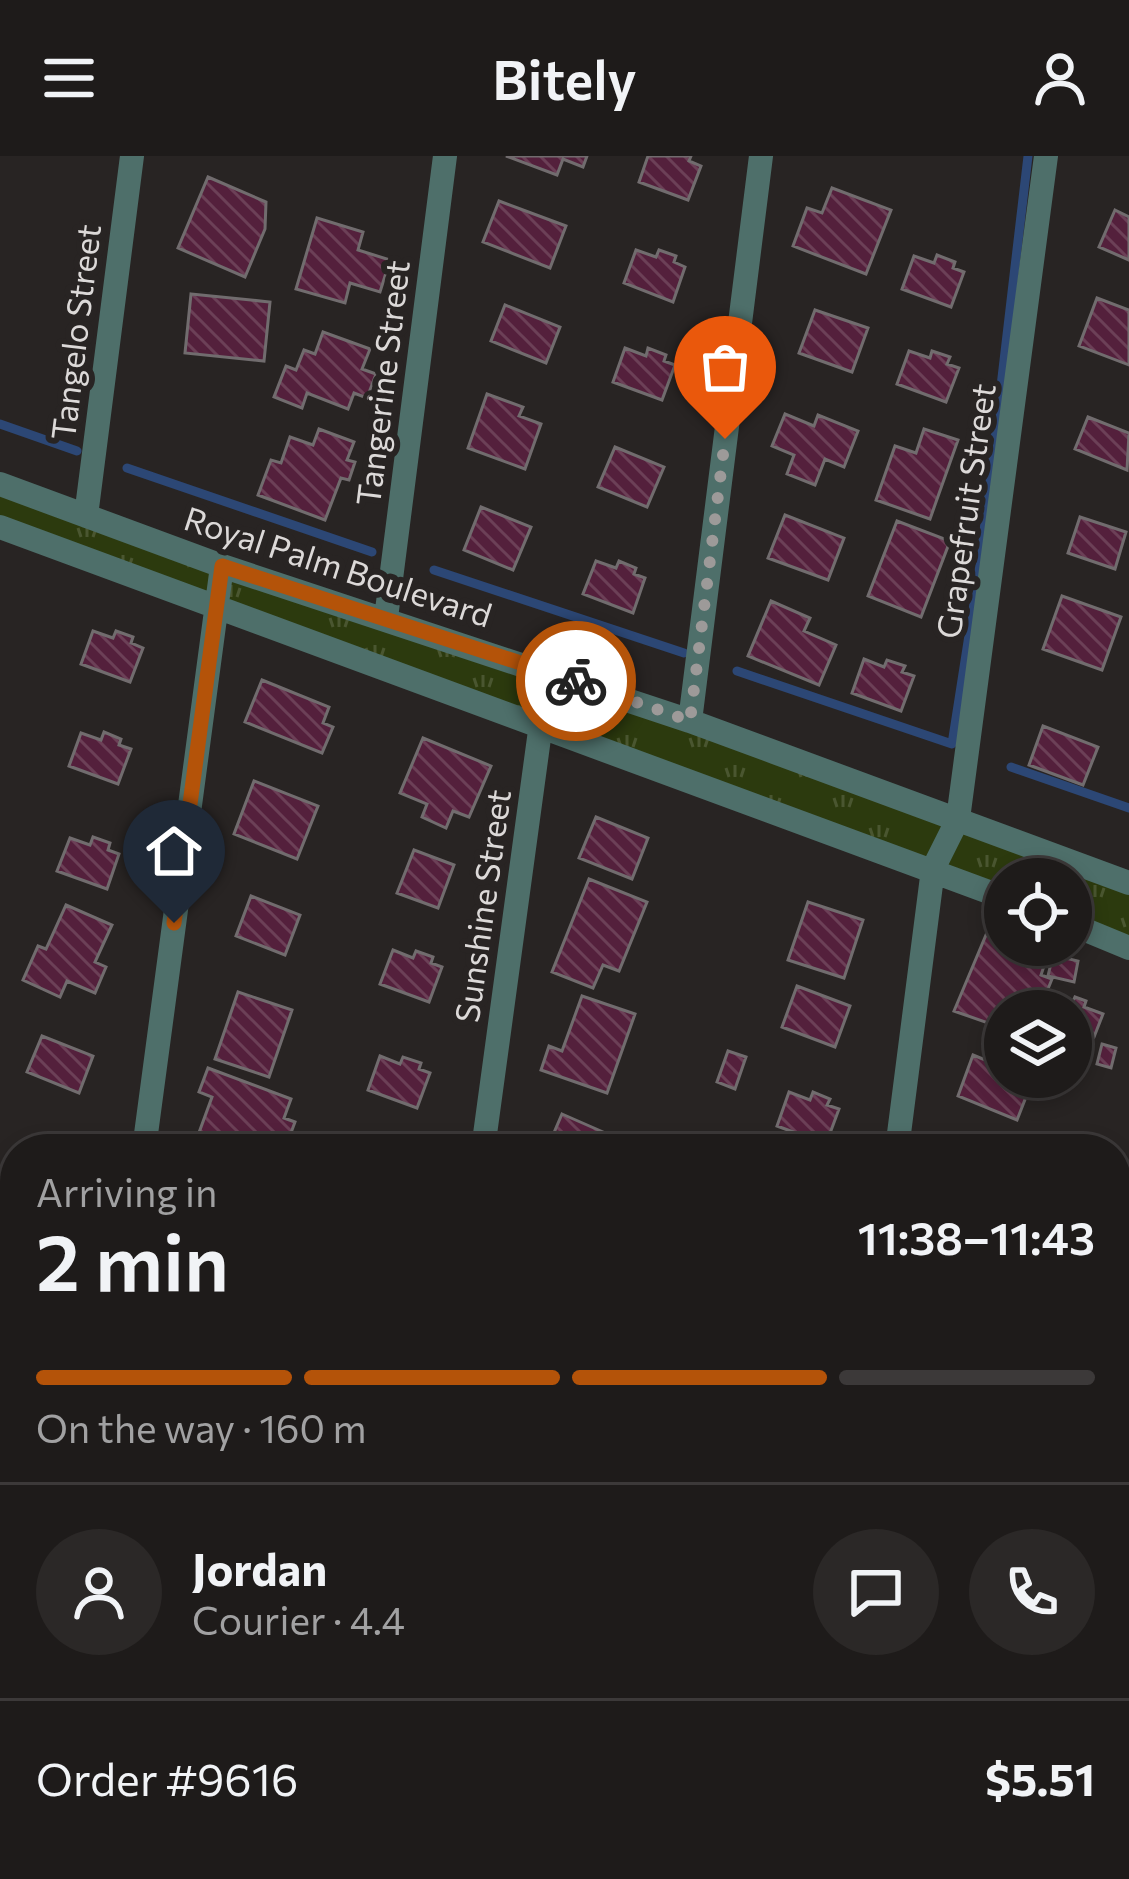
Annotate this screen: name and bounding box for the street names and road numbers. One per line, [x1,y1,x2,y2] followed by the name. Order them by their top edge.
[41,222,108,442] street label: Tangelo Street
[346,258,417,508] street label: Tangerine Street
[926,381,1003,641] street label: Grapefruit Street
[180,497,497,635] street label: Royal Palm Boulevard
[445,787,518,1025] street label: Sunshine Street

